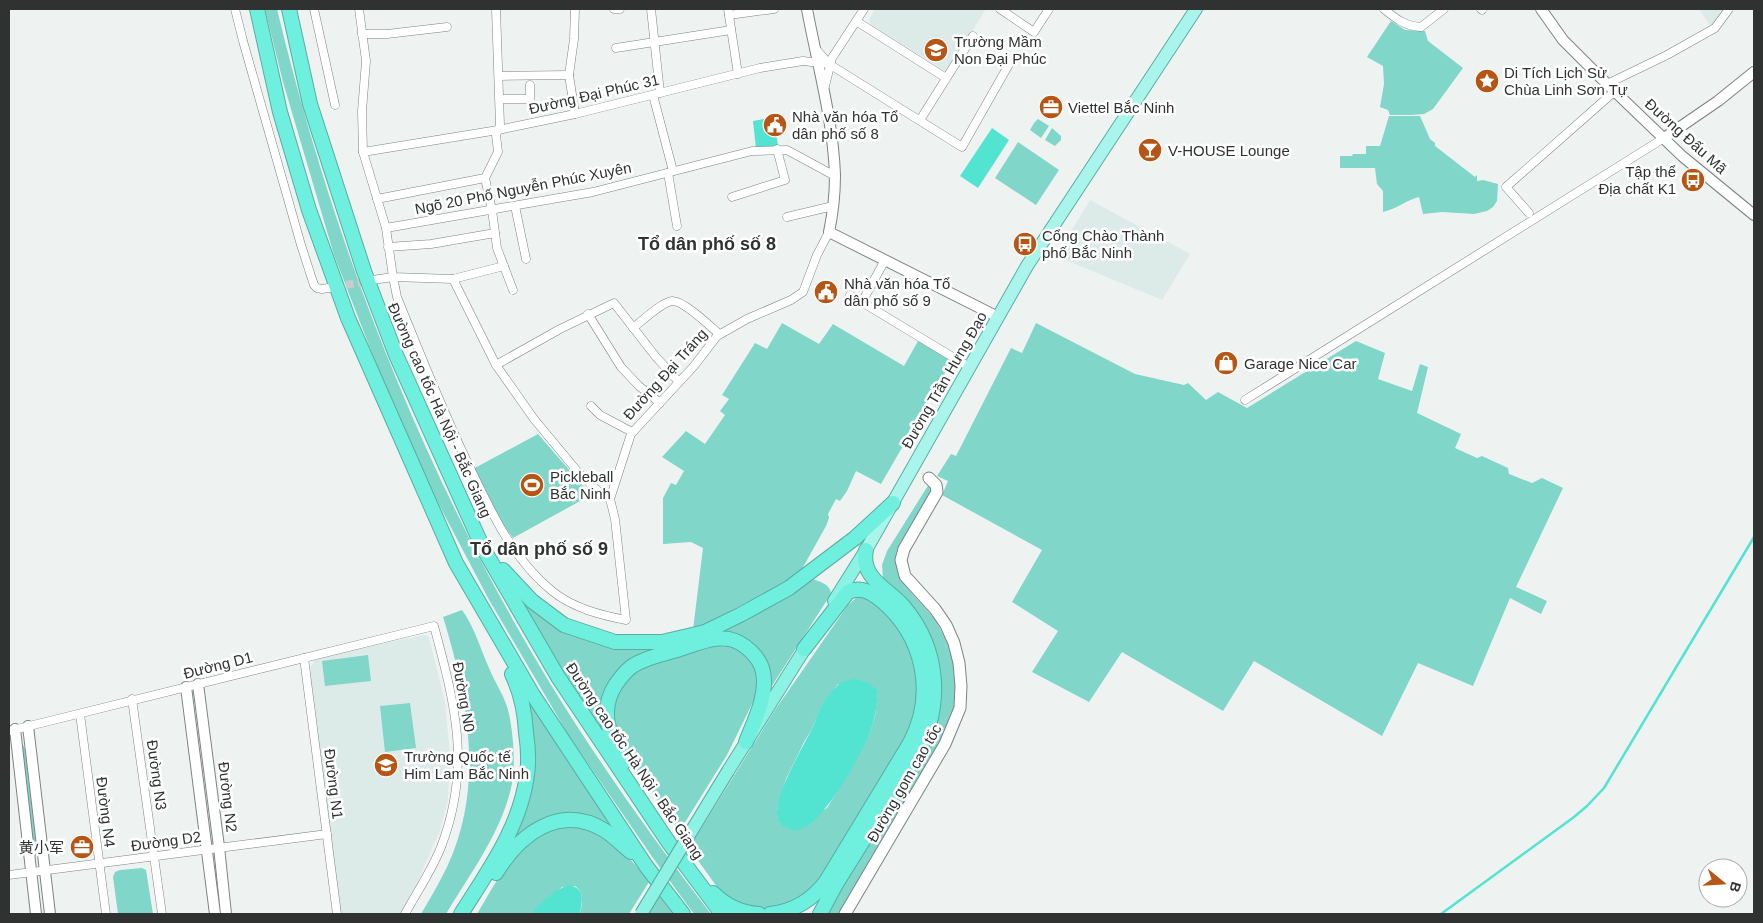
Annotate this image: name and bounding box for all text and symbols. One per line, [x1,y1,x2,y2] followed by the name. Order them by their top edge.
[954,33,1047,67] place label: Trường Mầm Non Đại Phúc
[923,37,949,63] school or university icon: Trường Mầm Non Đại Phúc
[1504,64,1628,98] place label: Di Tích Lịch Sử Chùa Linh Sơn Tự
[1474,68,1500,94] place icon: Di Tích Lịch Sử Chùa Linh Sơn Tự
[527,71,661,117] street label: Đường Đại Phúc 31
[1038,94,1064,120] office icon: Viettel Bắc Ninh
[1642,95,1731,178] street label: Đường Đấu Mã
[1068,99,1174,116] place label: Viettel Bắc Ninh
[792,108,898,142] place label: Nhà văn hóa Tổ dân phố số 8
[762,112,788,138] public building icon: Nhà văn hóa Tổ dân phố số 8
[1137,137,1163,163] bar icon: V-HOUSE Lounge
[1168,142,1290,159] place label: V-HOUSE Lounge
[413,159,633,217] street label: Ngõ 20 Phố Nguyễn Phúc Xuyên
[1598,163,1676,197] place label: Tập thể Địa chất K1
[1680,167,1706,193] bus stop icon: Tập thể Địa chất K1
[1042,227,1164,261] place label: Cổng Chào Thành phố Bắc Ninh
[1012,231,1038,257] bus stop icon: Cổng Chào Thành phố Bắc Ninh
[638,234,776,254] district label: Tổ dân phố số 8
[844,275,950,309] place label: Nhà văn hóa Tổ dân phố số 9
[813,279,839,305] public building icon: Nhà văn hóa Tổ dân phố số 9
[385,300,495,520] street label: Đường cao tốc Hà Nội - Bắc Giang
[898,309,990,451] street label: Đường Trần Hưng Đạo
[620,325,710,423] street label: Đường Đại Tráng
[1213,350,1239,376] shop icon: Garage Nice Car
[1244,355,1357,372] place label: Garage Nice Car
[550,468,613,502] place label: Pickleball Bắc Ninh
[519,472,545,498] sports icon: Pickleball Bắc Ninh
[470,539,608,559] district label: Tổ dân phố số 9
[182,648,254,682] street label: Đường D1
[563,660,707,862] street label: Đường cao tốc Hà Nội - Bắc Giang
[449,661,479,733] street label: Đường N0
[863,721,945,845] street label: Đường gom cao tốc
[144,739,170,811] street label: Đường N3
[321,748,347,820] street label: Đường N1
[404,748,529,782] place label: Trường Quốc tế Him Lam Bắc Ninh
[373,752,399,778] school or university icon: Trường Quốc tế Him Lam Bắc Ninh
[215,761,241,833] street label: Đường N2
[93,776,119,848] street label: Đường N4
[130,828,202,854] street label: Đường D2
[69,834,95,860] office icon: 黄小军
[19,839,64,856] place label: 黄小军
[1698,858,1748,908] north arrow
[1726,880,1745,894] text: B

